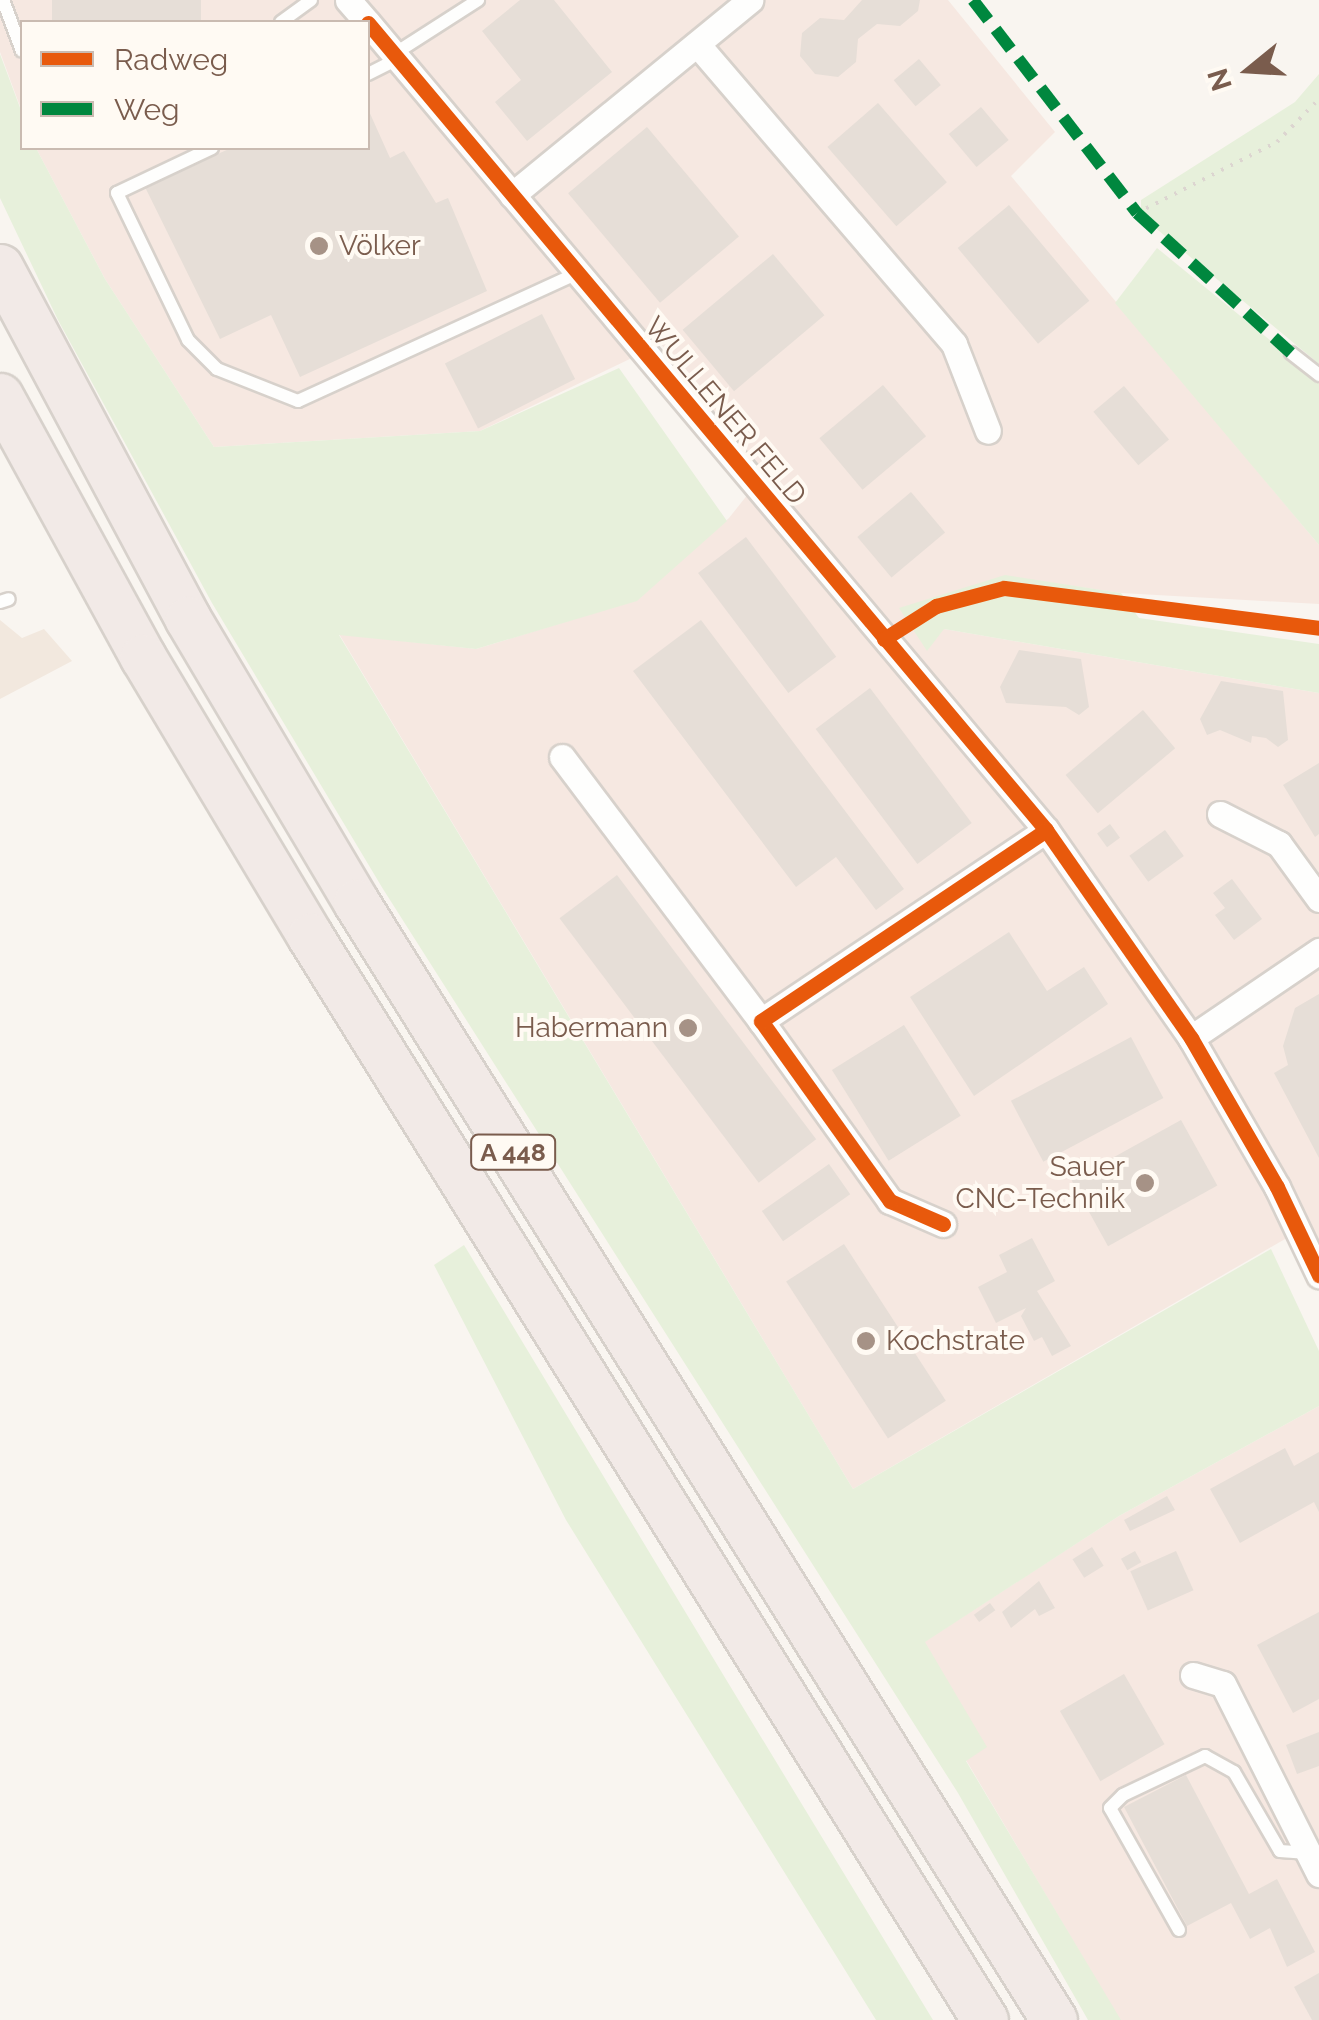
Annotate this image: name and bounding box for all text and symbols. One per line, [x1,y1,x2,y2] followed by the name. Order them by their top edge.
[20,20,370,150] legend
[1199,20,1299,120] north arrow
[114,42,228,77] text: Radweg
[1201,64,1239,95] text: N
[114,92,180,127] text: Weg
[339,229,421,263] place label: Völker
[308,235,330,257] marker: Völker
[637,311,813,511] street label: WULLENER FELD
[515,1011,668,1045] place label: Habermann
[677,1017,699,1039] marker: Habermann
[468,1132,558,1172] road number: A 448
[956,1150,1125,1216] place label: Sauer CNC-Technik
[1134,1172,1156,1194] marker: Sauer CNC-Technik
[886,1324,1025,1358] place label: Kochstrate
[855,1330,877,1352] marker: Kochstrate

